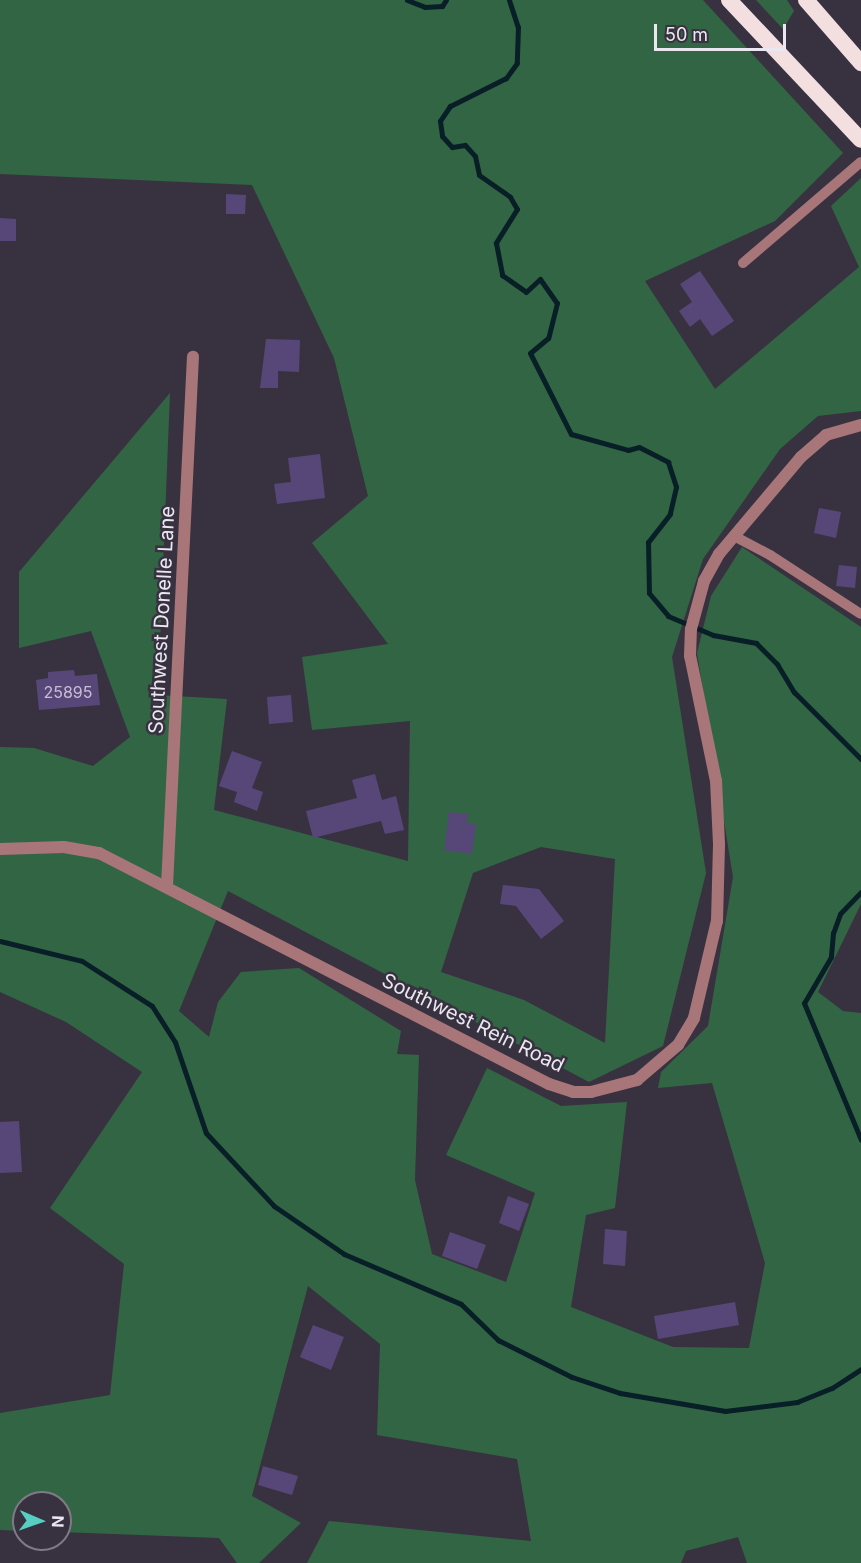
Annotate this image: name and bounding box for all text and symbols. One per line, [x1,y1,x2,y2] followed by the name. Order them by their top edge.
[657,12,789,50] scale bar
[665,24,708,45] text: 50 m
[144,505,180,735] street label: Southwest Donelle Lane
[43,682,93,702] house number: 25895
[378,968,568,1078] street label: Southwest Rein Road
[12,1491,72,1551] north arrow
[48,1515,68,1528] text: N

